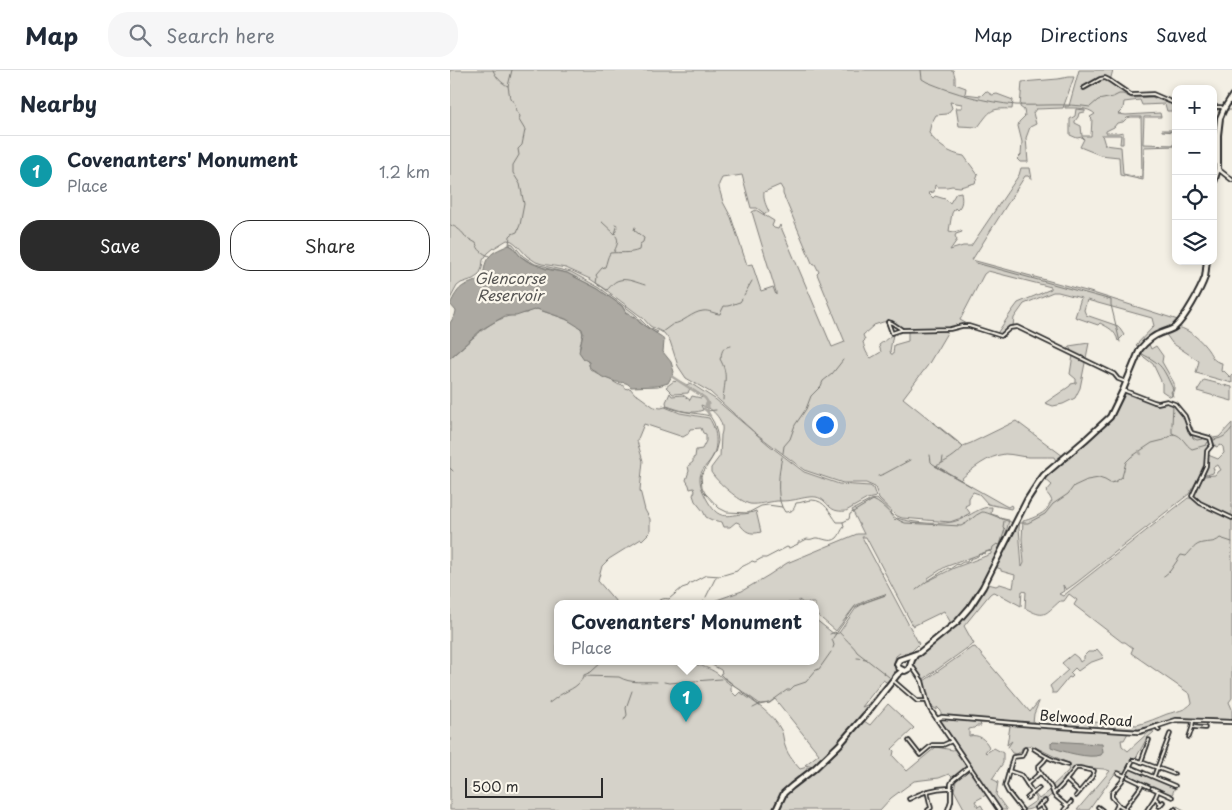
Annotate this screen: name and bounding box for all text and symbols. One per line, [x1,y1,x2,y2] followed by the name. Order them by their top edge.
[108,12,458,57] search box
[25,17,78,53] text: Map
[126,21,154,49] icon: search
[166,21,275,49] text: Search here
[974,21,1012,48] text: Map
[1040,21,1128,48] text: Directions
[1156,21,1207,48] text: Saved
[1172,85,1217,265] map controls
[1172,85,1217,130] button: +
[20,87,97,119] text: Nearby
[1172,130,1217,175] button: −
[67,145,298,173] text: Covenanters' Monument
[32,159,40,183] text: 1
[379,159,430,183] text: 1.2 km
[67,173,108,197] text: Place
[1172,175,1217,220] button: locate
[20,220,220,271] button: Save
[230,220,430,271] button: Share
[1172,220,1217,265] button: layers
[474,266,547,306] water label: Glencorse Reservoir
[812,412,838,438] your location
[554,600,819,665] popup
[571,607,802,635] text: Covenanters' Monument
[571,635,612,659] text: Place
[670,681,702,722] pin: 1
[1039,704,1133,732] street label: Belwood Road
[465,775,602,798] scale bar
[472,776,519,797] text: 500 m

